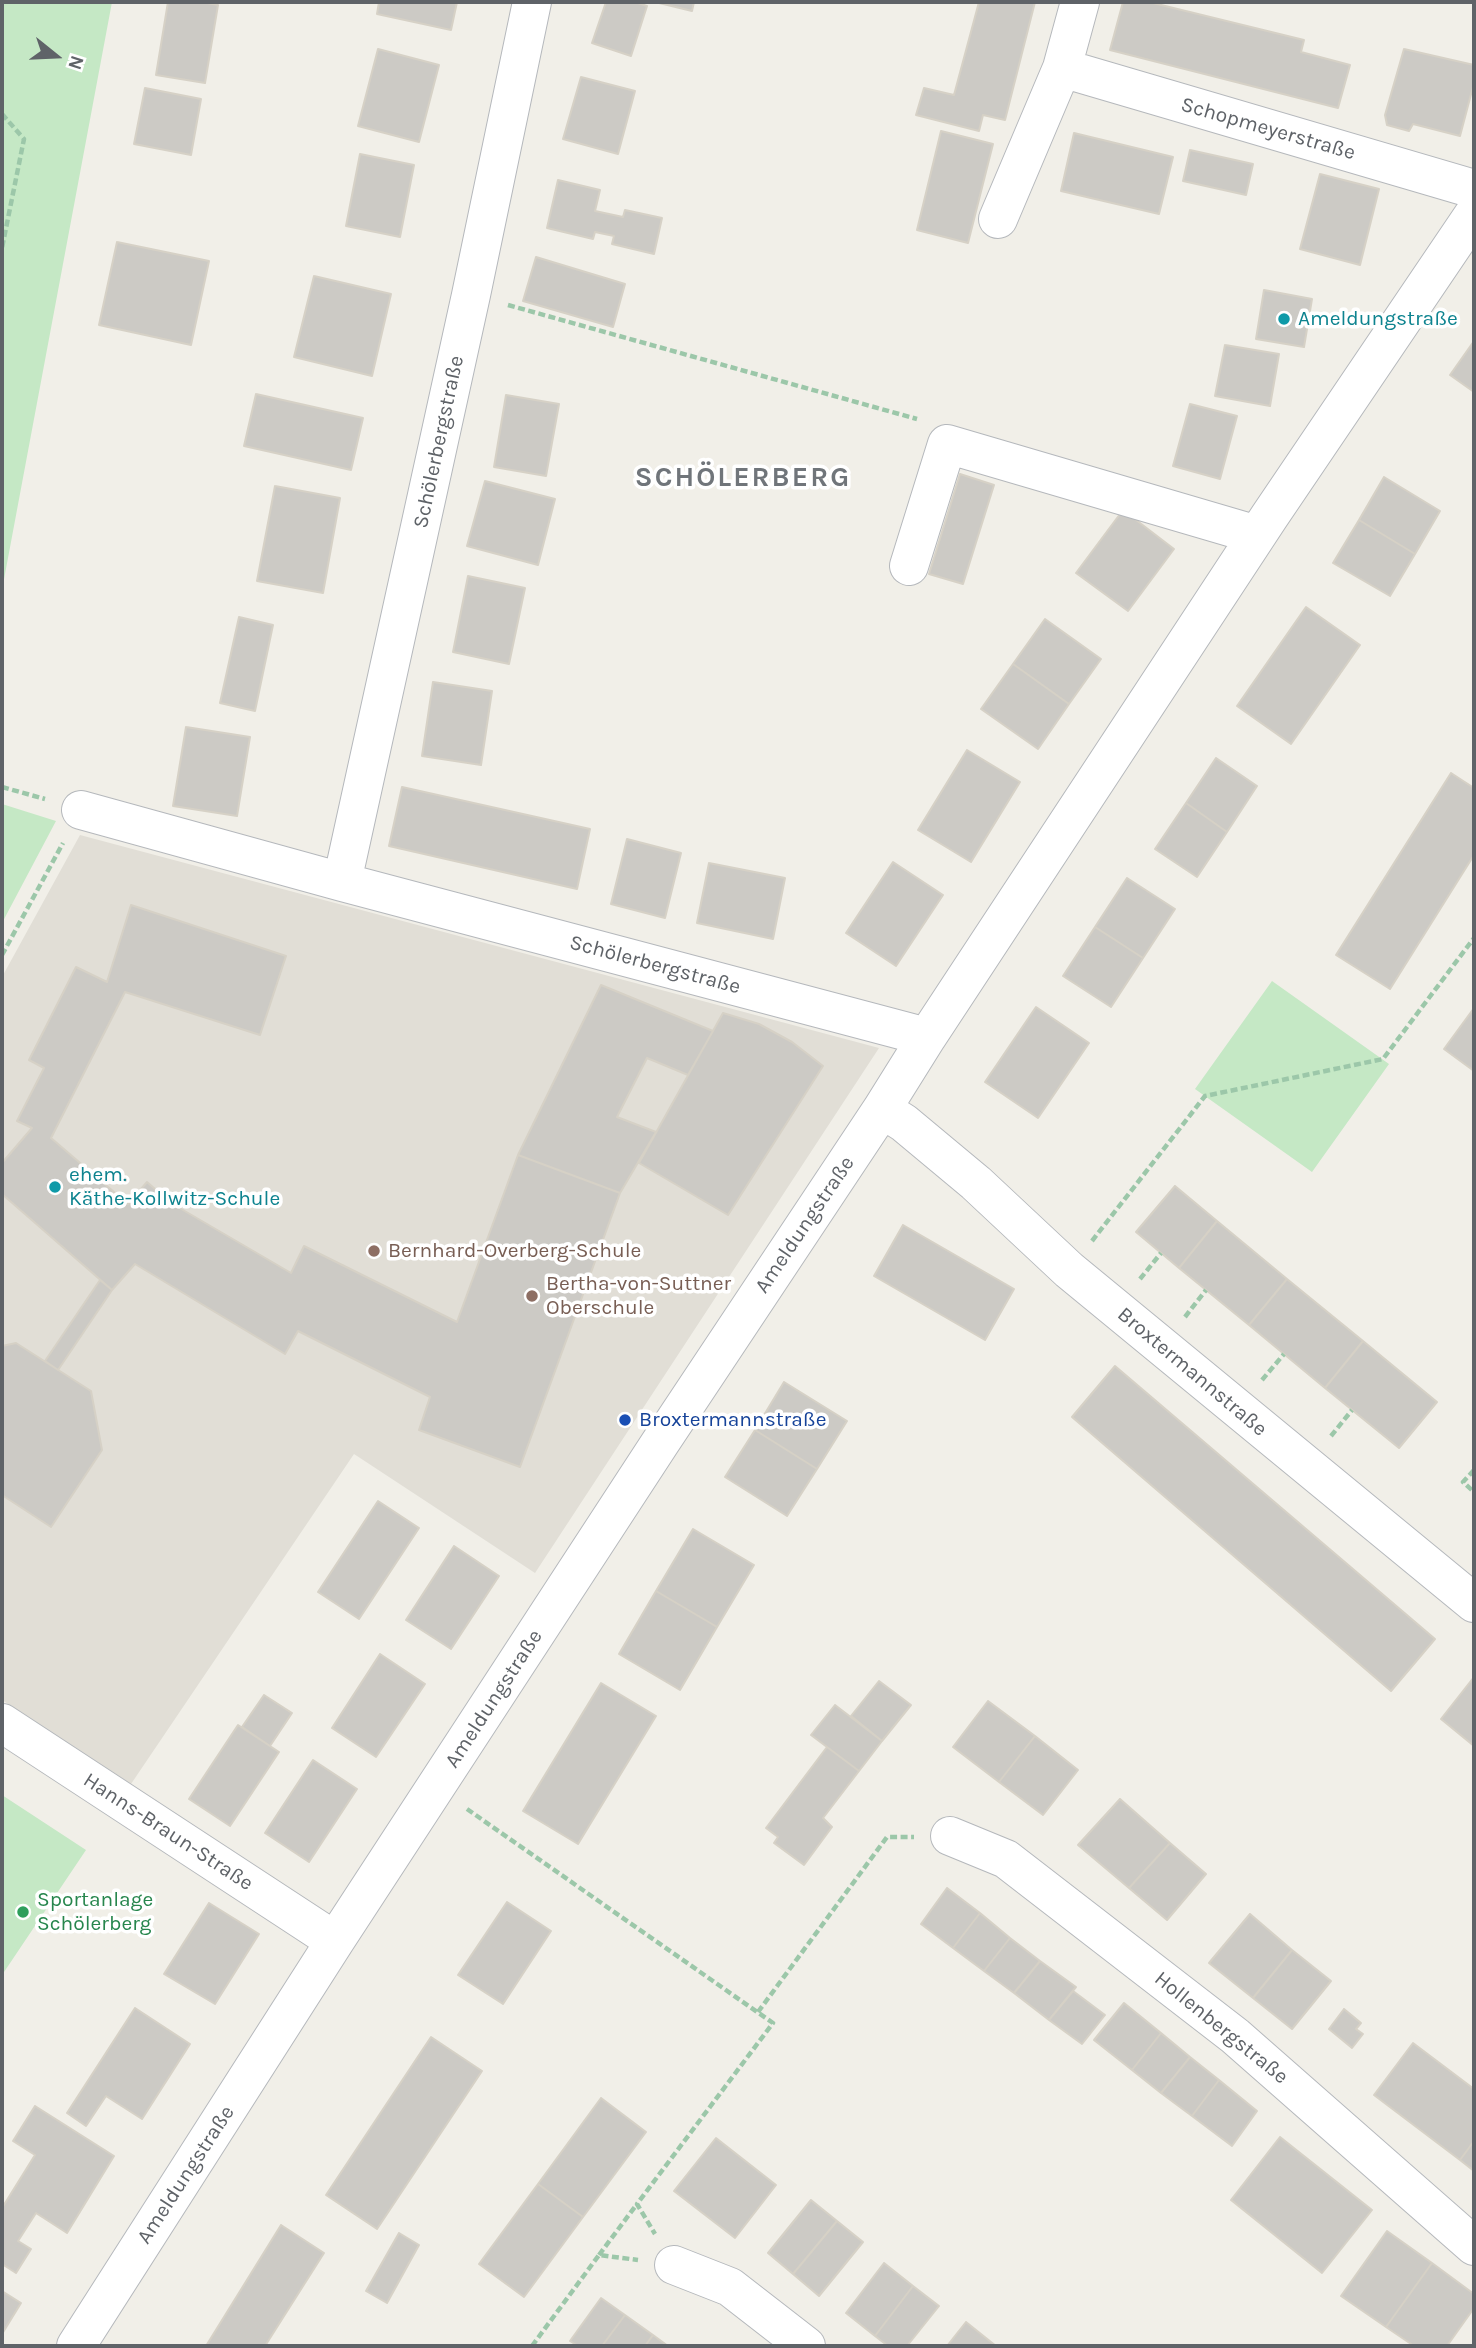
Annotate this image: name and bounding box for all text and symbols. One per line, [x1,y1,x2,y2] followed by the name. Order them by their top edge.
[21,21,91,91] north arrow
[63,53,89,72] text: N
[1178,92,1358,166] street label: Schopmeyerstraße
[1298,306,1458,332] place label: Ameldungstraße
[1276,311,1292,327] marker: Ameldungstraße
[408,353,470,531] street label: Schölerbergstraße
[636,461,850,495] district label: SCHÖLERBERG
[567,930,743,1000] street label: Schölerbergstraße
[750,1152,860,1298] street label: Ameldungstraße
[69,1162,280,1212] place label: ehem. Käthe-Kollwitz-Schule
[47,1179,63,1195] marker: ehem. Käthe-Kollwitz-Schule
[388,1238,641,1264] place label: Bernhard-Overberg-Schule
[366,1243,382,1259] marker: Bernhard-Overberg-Schule
[546,1271,731,1321] place label: Bertha-von-Suttner Oberschule
[524,1288,540,1304] marker: Bertha-von-Suttner Oberschule
[1112,1302,1272,1442] street label: Broxtermannstraße
[639,1407,826,1433] place label: Broxtermannstraße
[617,1412,633,1428] marker: Broxtermannstraße
[440,1625,548,1773] street label: Ameldungstraße
[78,1768,258,1896] street label: Hanns-Braun-Straße
[37,1887,153,1937] place label: Sportanlage Schölerberg
[15,1904,31,1920] marker: Sportanlage Schölerberg
[1149,1966,1293,2090] street label: Hollenbergstraße
[132,2101,240,2249] street label: Ameldungstraße

